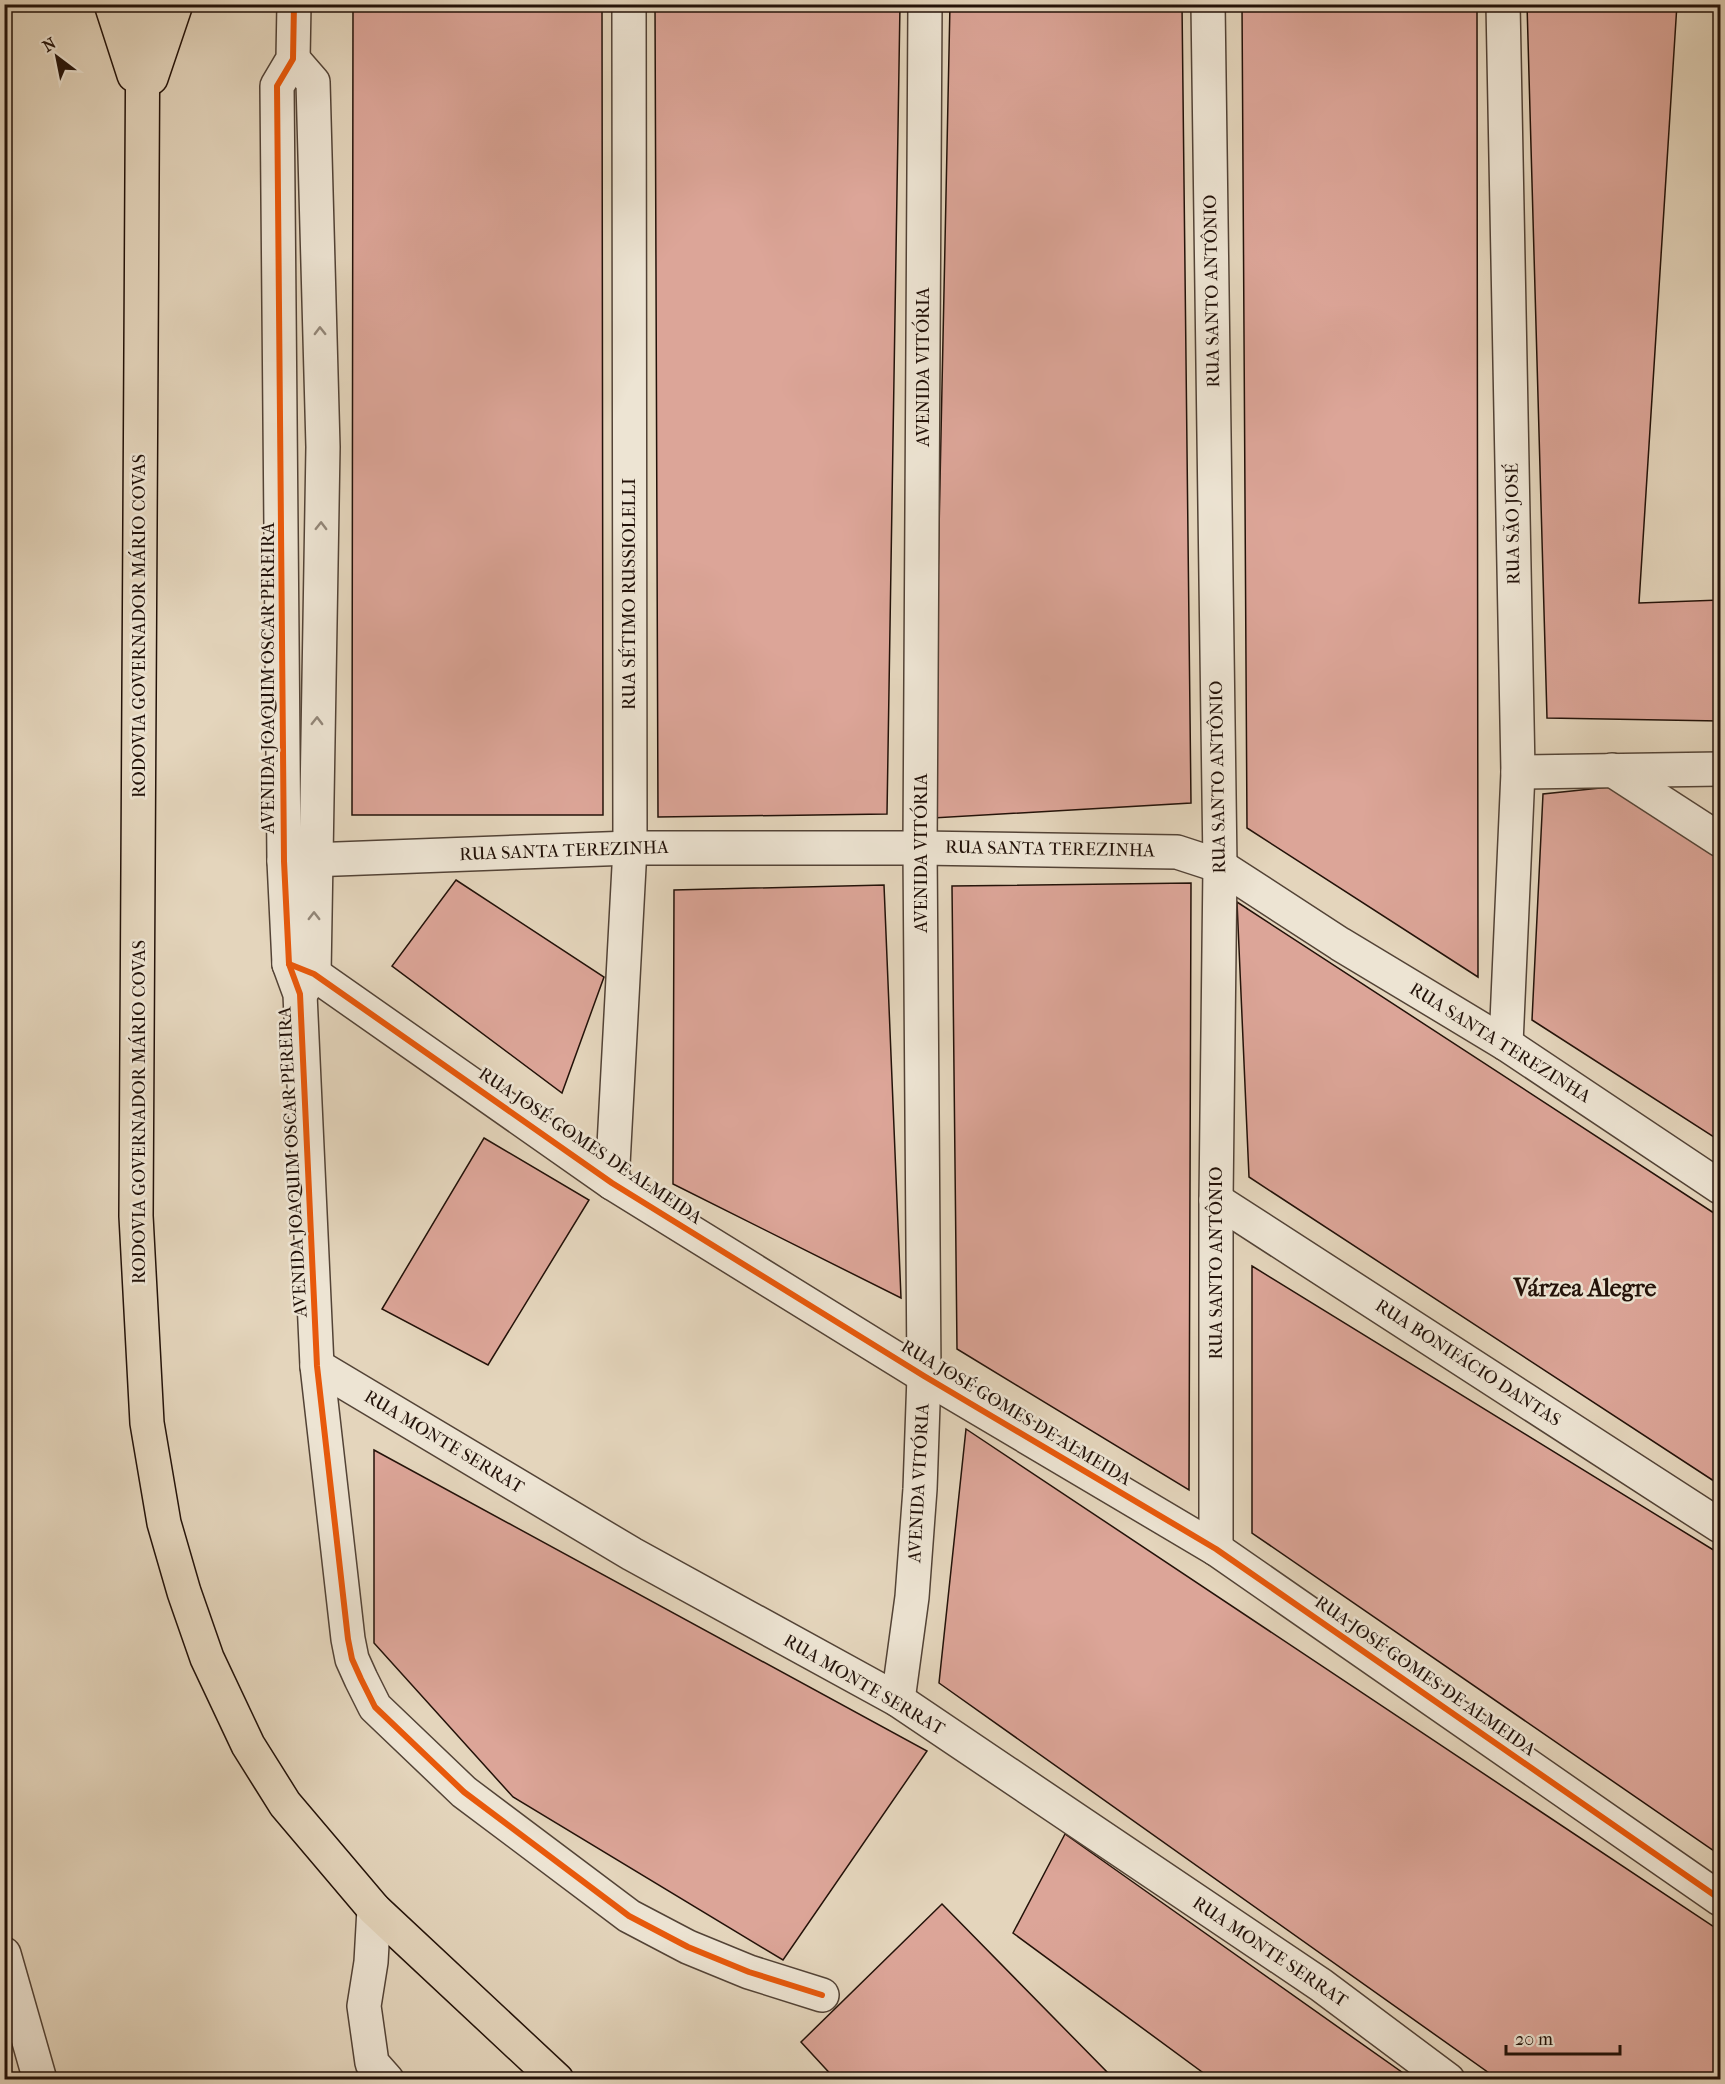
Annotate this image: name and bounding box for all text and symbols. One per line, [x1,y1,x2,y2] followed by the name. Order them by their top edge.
[27,27,87,87] north arrow
[39,33,60,56] text: N
[1198,194,1224,388] street label: RUA SANTO ANTÔNIO
[911,287,934,448] street label: AVENIDA VITÓRIA
[313,326,326,335] one-way arrow
[128,454,150,798] street label: RODOVIA GOVERNADOR MÁRIO COVAS
[1500,463,1525,585] street label: RUA SÃO JOSÉ
[618,478,640,710] street label: RUA SÉTIMO RUSSIOLELLI
[315,521,327,530] one-way arrow
[258,522,279,835] street label: AVENIDA JOAQUIM OSCAR PEREIRA
[1204,680,1230,874] street label: RUA SANTO ANTÔNIO
[311,716,323,725] one-way arrow
[909,773,932,934] street label: AVENIDA VITÓRIA
[459,837,669,865] street label: RUA SANTA TEREZINHA
[945,837,1155,861] street label: RUA SANTA TEREZINHA
[308,911,320,920] one-way arrow
[128,940,150,1284] street label: RODOVIA GOVERNADOR MÁRIO COVAS
[1406,979,1595,1108] street label: RUA SANTA TEREZINHA
[274,1006,312,1319] street label: AVENIDA JOAQUIM OSCAR PEREIRA
[474,1062,706,1229] street label: RUA JOSÉ GOMES DE ALMEIDA
[1204,1166,1227,1360] street label: RUA SANTO ANTÔNIO
[1513,1274,1657,1302] district label: Várzea Alegre
[1371,1294,1565,1431] street label: RUA BONIFÁCIO DANTAS
[897,1335,1136,1490] street label: RUA JOSÉ GOMES DE ALMEIDA
[360,1386,528,1498] street label: RUA MONTE SERRAT
[902,1402,934,1564] street label: AVENIDA VITÓRIA
[1311,1591,1540,1761] street label: RUA JOSÉ GOMES DE ALMEIDA
[780,1630,949,1740] street label: RUA MONTE SERRAT
[1188,1892,1352,2012] street label: RUA MONTE SERRAT
[1506,2018,1620,2056] scale bar
[1515,2029,1553,2050] text: 20 m

